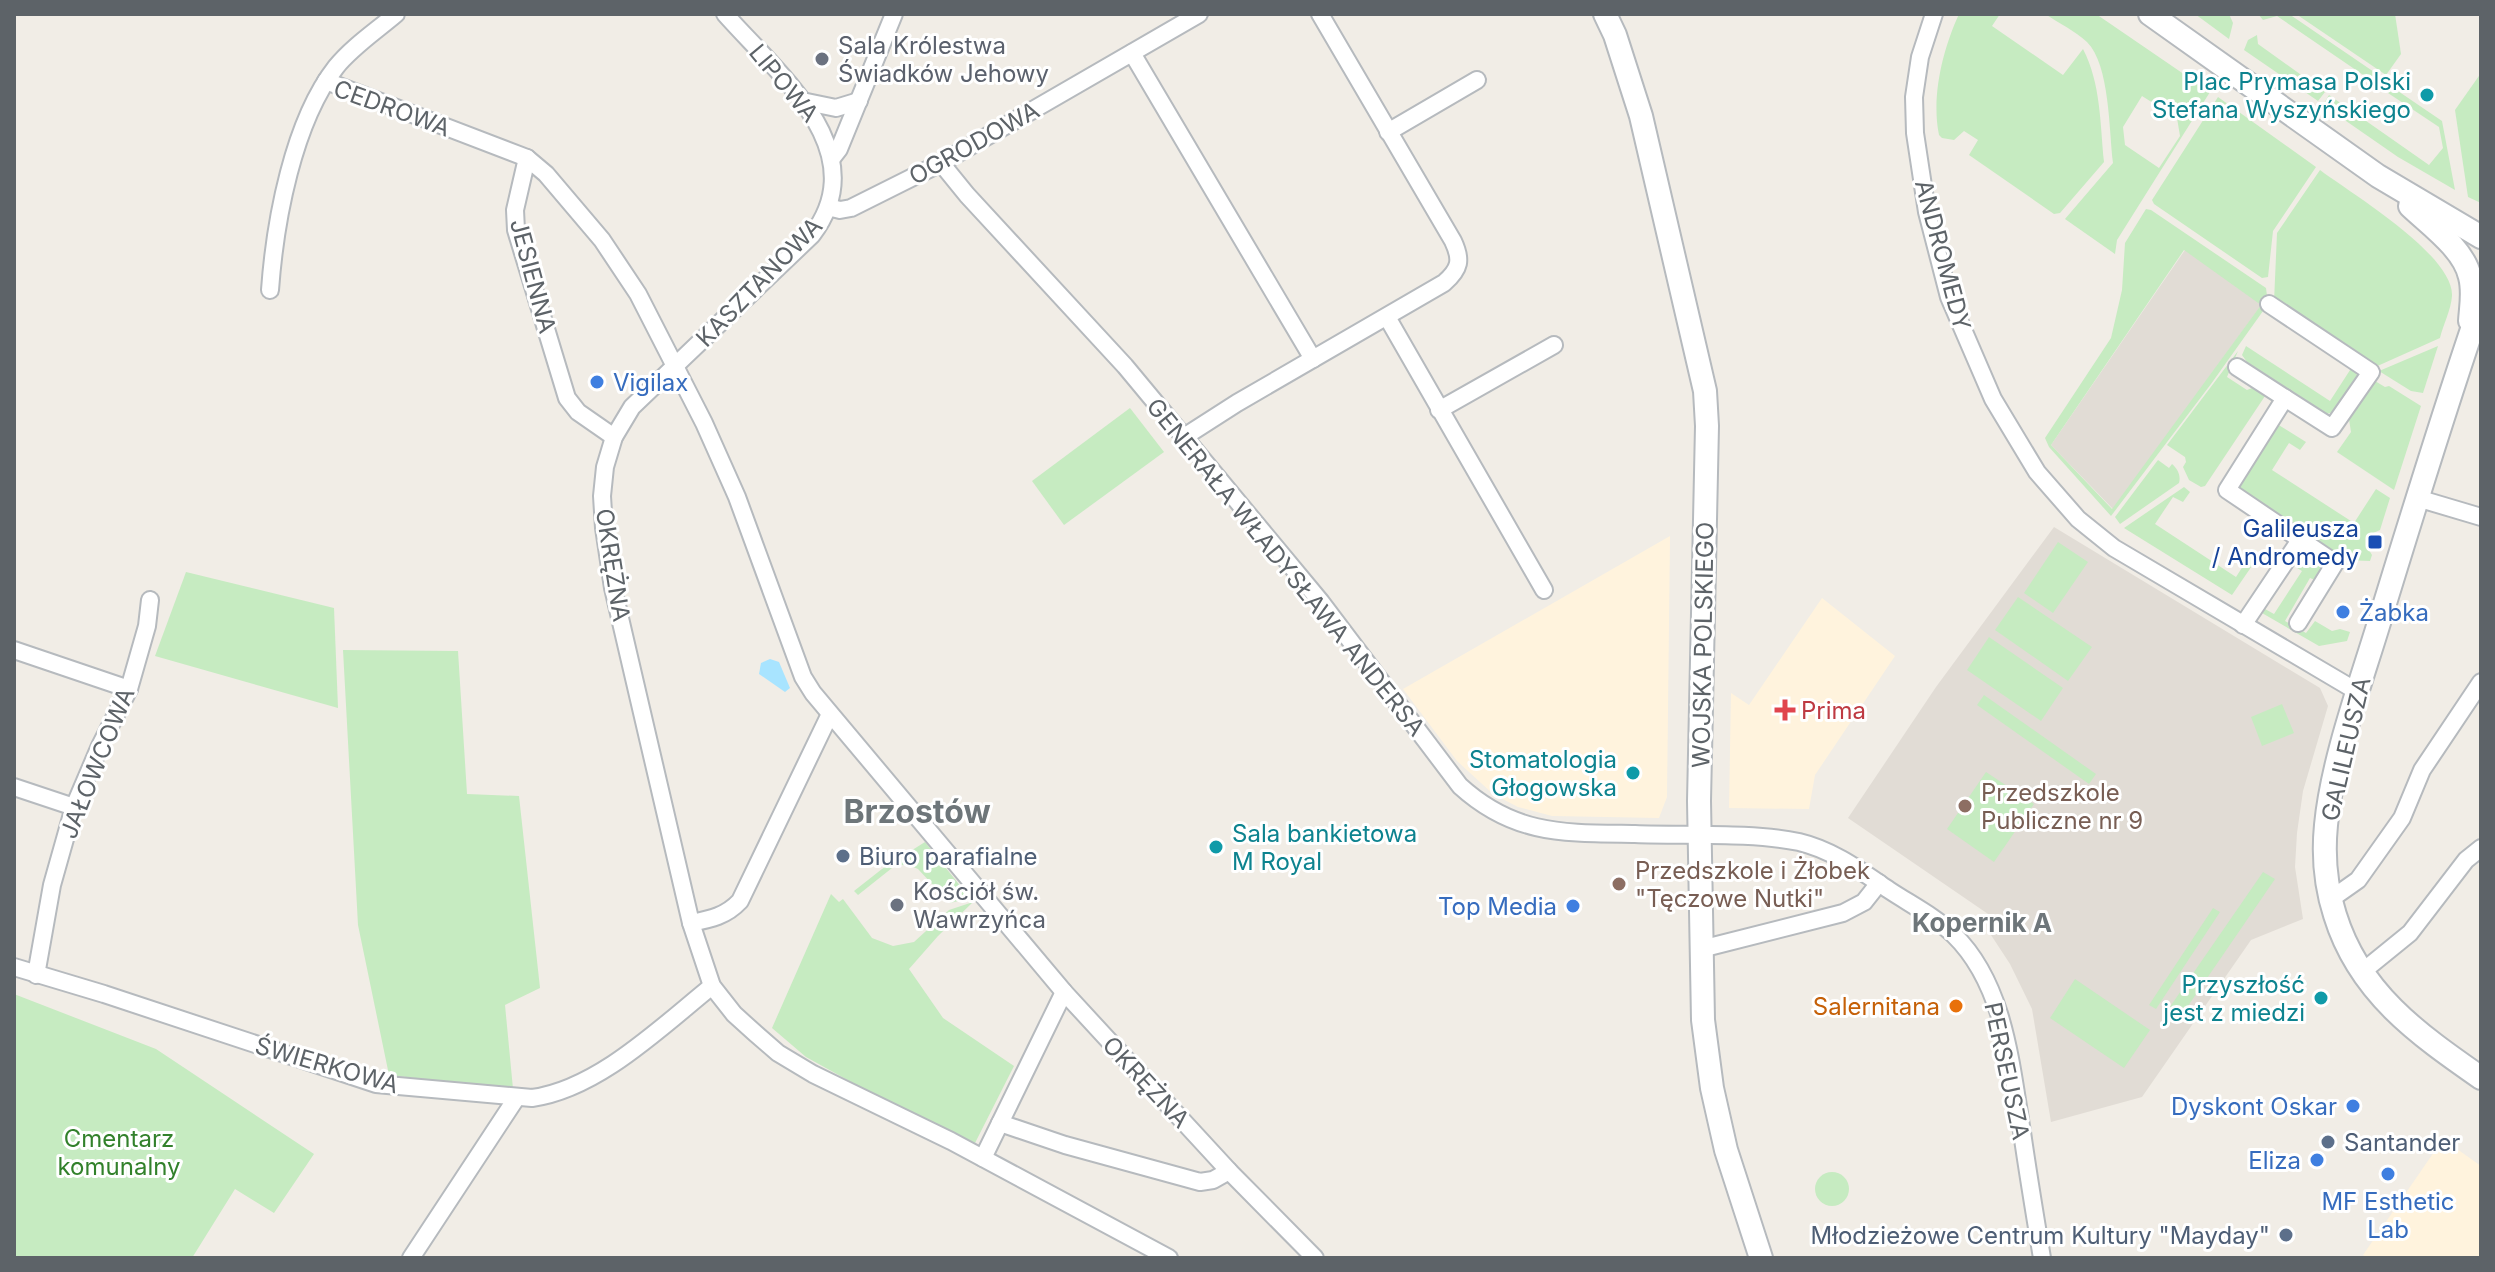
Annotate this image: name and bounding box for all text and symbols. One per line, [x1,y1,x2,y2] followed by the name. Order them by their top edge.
[838,31,1049,88] place label: Sala Królestwa Świadków Jehowy
[743,38,825,128] street label: LIPOWA
[813,50,831,68] marker: Sala Królestwa Świadków Jehowy
[2152,67,2411,124] place label: Plac Prymasa Polski Stefana Wyszyńskiego
[330,74,454,142] street label: CEDROWA
[2418,86,2436,104] marker: Plac Prymasa Polski Stefana Wyszyńskiego
[904,95,1044,191] street label: OGRODOWA
[1909,177,1977,333] street label: ANDROMEDY
[690,211,828,353] street label: KASZTANOWA
[504,216,562,336] street label: JESIENNA
[613,368,688,397] place label: Vigilax
[588,373,606,391] marker: Vigilax
[1141,392,1431,742] street label: GENERAŁA WŁADYSŁAWA ANDERSA
[590,506,636,624] street label: OKRĘŻNA
[2212,514,2359,571] place label: Galileusza / Andromedy
[1686,522,1720,768] street label: WOJSKA POLSKIEGO
[2366,533,2384,551] marker: Galileusza / Andromedy
[2359,598,2429,627] place label: Żabka
[2334,603,2352,621] marker: Żabka
[2315,674,2377,824] street label: GALILEUSZA
[54,683,140,843] street label: JAŁOWCOWA
[1801,696,1866,725] place label: Prima
[1776,701,1794,719] marker: Prima
[1469,745,1617,802] place label: Stomatologia Głogowska
[1624,764,1642,782] marker: Stomatologia Głogowska
[1981,778,2143,835] place label: Przedszkole Publiczne nr 9
[843,792,991,831] district label: Brzostów
[1956,797,1974,815] marker: Przedszkole Publiczne nr 9
[1232,819,1417,876] place label: Sala bankietowa M Royal
[1207,838,1225,856] marker: Sala bankietowa M Royal
[859,842,1038,871] place label: Biuro parafialne
[834,847,852,865] marker: Biuro parafialne
[1635,856,1870,913] place label: Przedszkole i Żłobek "Tęczowe Nutki"
[1610,875,1628,893] marker: Przedszkole i Żłobek "Tęczowe Nutki"
[913,877,1046,934] place label: Kościół św. Wawrzyńca
[1438,892,1557,921] place label: Top Media
[888,896,906,914] marker: Kościół św. Wawrzyńca
[1564,897,1582,915] marker: Top Media
[1912,907,2052,938] district label: Kopernik A
[2162,970,2305,1027] place label: Przyszłość jest z miedzi
[2312,989,2330,1007] marker: Przyszłość jest z miedzi
[1813,992,1940,1021] place label: Salernitana
[1947,997,1965,1015] marker: Salernitana
[1978,1000,2036,1142] street label: PERSEUSZA
[1096,1030,1196,1134] street label: OKRĘŻNA
[252,1031,402,1099] street label: ŚWIERKOWA
[2171,1092,2337,1121] place label: Dyskont Oskar
[2344,1097,2362,1115] marker: Dyskont Oskar
[57,1124,181,1181] park label: Cmentarz komunalny
[2344,1128,2460,1157] place label: Santander
[2319,1133,2337,1151] marker: Santander
[2248,1146,2301,1175] place label: Eliza
[2308,1151,2326,1169] marker: Eliza
[2379,1165,2397,1183] marker: MF Esthetic Lab
[2321,1187,2455,1244] place label: MF Esthetic Lab
[1810,1221,2270,1250] place label: Młodzieżowe Centrum Kultury "Mayday"
[2277,1226,2295,1244] marker: Młodzieżowe Centrum Kultury "Mayday"

